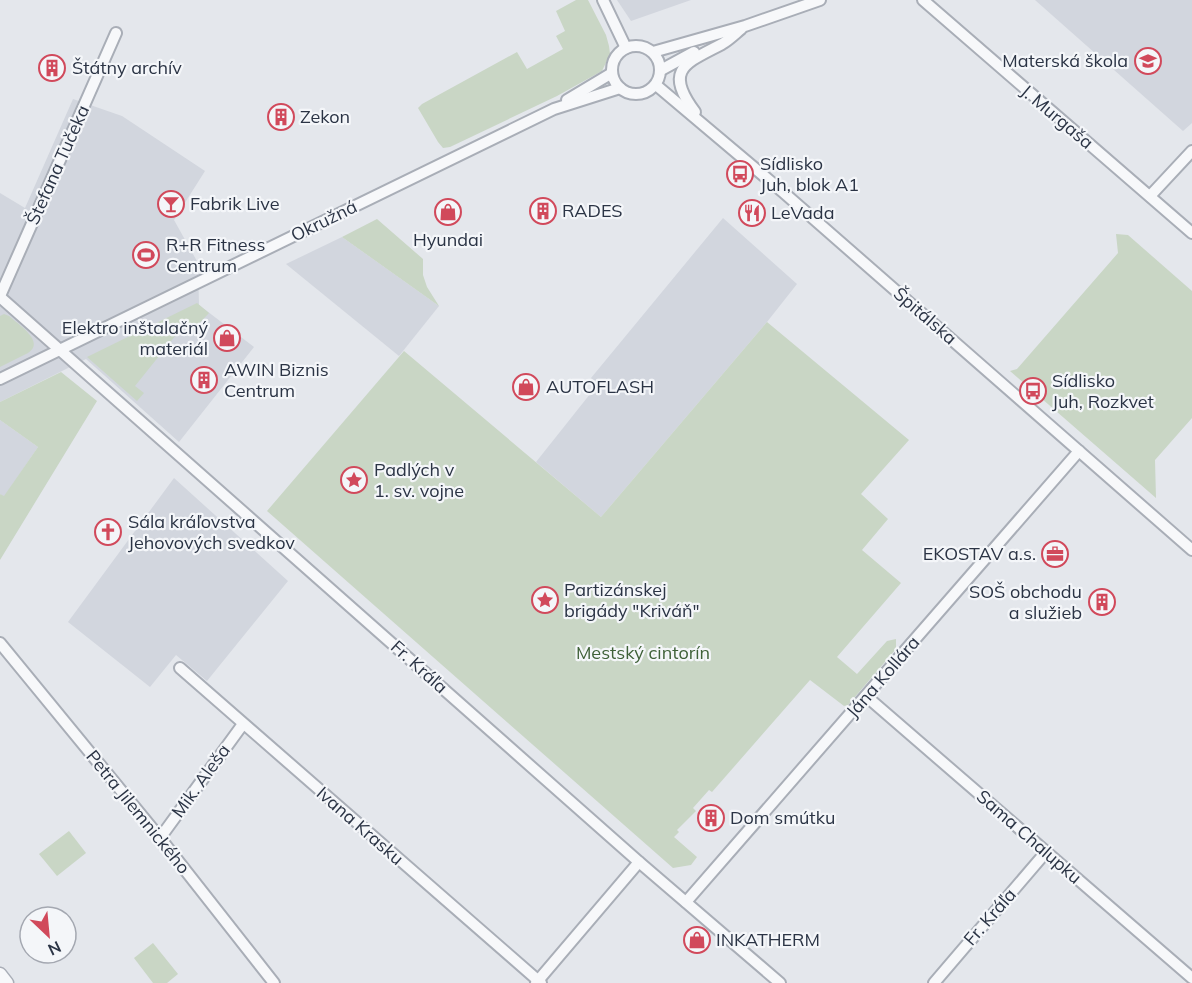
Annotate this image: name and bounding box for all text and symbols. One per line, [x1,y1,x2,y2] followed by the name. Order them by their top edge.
[1133,46,1163,76] school or university icon: Materská škola
[1002,49,1128,72] place label: Materská škola
[37,53,67,83] building icon: Štátny archív
[72,56,182,79] place label: Štátny archív
[1016,79,1098,154] street label: J. Murgaša
[21,101,94,228] street label: Štefana Tučeka
[266,102,296,132] building icon: Zekon
[300,105,350,128] place label: Zekon
[760,152,859,196] place label: Sídlisko Juh, blok A1
[725,159,755,189] bus stop icon: Sídlisko Juh, blok A1
[156,189,186,219] bar icon: Fabrik Live
[190,192,279,215] place label: Fabrik Live
[287,195,361,246] street label: Okružná
[528,196,558,226] building icon: RADES
[433,197,463,227] shop icon: Hyundai
[737,198,767,228] restaurant icon: LeVada
[562,199,623,222] place label: RADES
[771,201,834,224] place label: LeVada
[413,228,483,251] place label: Hyundai
[166,233,265,277] place label: R+R Fitness Centrum
[131,240,161,270] sports icon: R+R Fitness Centrum
[889,282,962,349] street label: Špitálska
[62,316,208,360] place label: Elektro inštalačný materiál
[212,323,242,353] shop icon: Elektro inštalačný materiál
[224,358,329,402] place label: AWIN Biznis Centrum
[189,365,219,395] building icon: AWIN Biznis Centrum
[1052,369,1154,413] place label: Sídlisko Juh, Rozkvet
[511,372,541,402] shop icon: AUTOFLASH
[546,375,654,398] place label: AUTOFLASH
[1018,376,1048,406] bus stop icon: Sídlisko Juh, Rozkvet
[374,458,464,502] place label: Padlých v 1. sv. vojne
[339,465,369,495] place icon: Padlých v 1. sv. vojne
[128,510,295,554] place label: Sála kráľovstva Jehovových svedkov
[93,517,123,547] church icon: Sála kráľovstva Jehovových svedkov
[1040,539,1070,569] office icon: EKOSTAV a.s.
[923,542,1036,565] place label: EKOSTAV a.s.
[564,578,700,622] place label: Partizánskej brigády "Kriváň"
[969,580,1082,624] place label: SOŠ obchodu a služieb
[530,585,560,615] place icon: Partizánskej brigády "Kriváň"
[1087,587,1117,617] building icon: SOŠ obchodu a služieb
[841,631,924,722] street label: Jána Kollára
[386,635,453,698] street label: Fr. Kráľa
[576,641,710,664] park label: Mestský cintorín
[166,740,235,822] street label: Mik. Aleša
[81,745,195,878] street label: Petra Jilemnického
[312,781,409,870] street label: Ivana Krasku
[972,785,1087,889] street label: Sama Chalupku
[696,803,726,833] building icon: Dom smútku
[730,806,835,829] place label: Dom smútku
[958,883,1021,950] street label: Fr. Kráľa
[18,905,78,965] north arrow
[682,925,712,955] shop icon: INKATHERM
[716,928,820,951] place label: INKATHERM
[45,937,64,960] text: N

